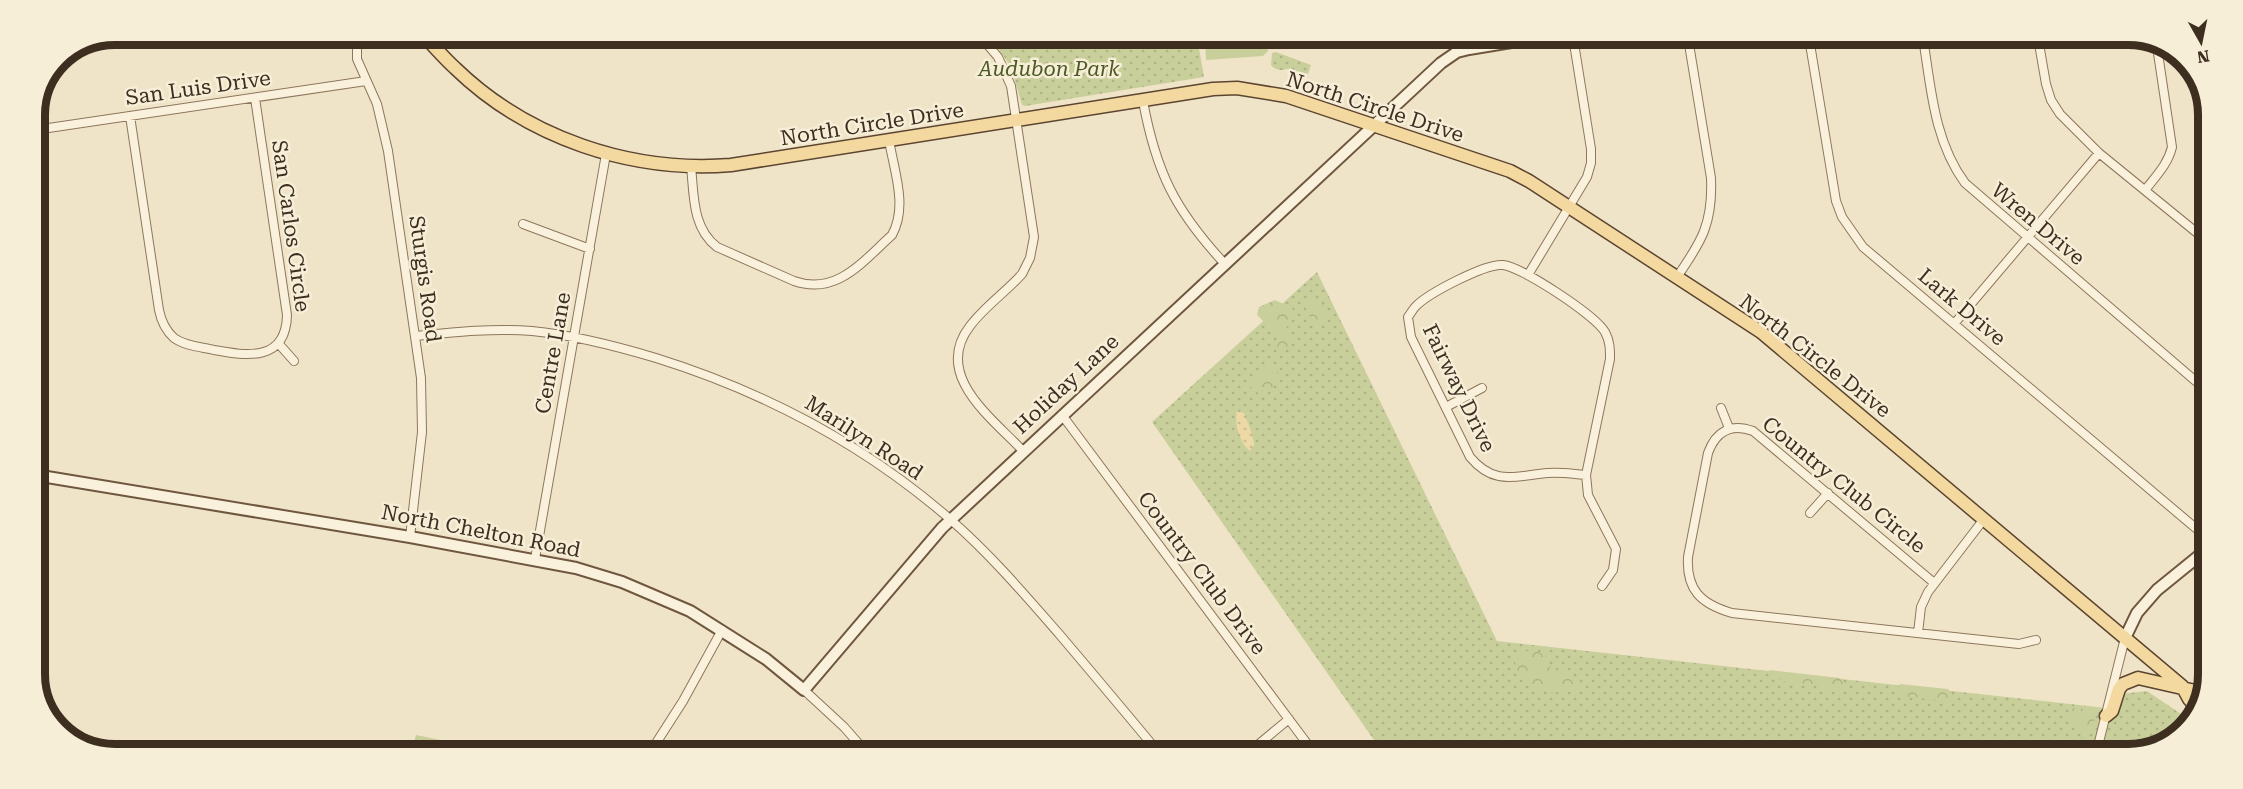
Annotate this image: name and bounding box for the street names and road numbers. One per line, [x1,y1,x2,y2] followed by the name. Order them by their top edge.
[124,66,272,110] street label: San Luis Drive
[1283,67,1467,147] street label: North Circle Drive
[779,98,965,150] street label: North Circle Drive
[267,139,315,313] street label: San Carlos Circle
[1986,178,2090,270] street label: Wren Drive
[404,214,446,344] street label: Sturgis Road
[1913,264,2011,350] street label: Lark Drive
[1735,289,1895,423] street label: North Circle Drive
[531,290,575,416] street label: Centre Lane
[1418,320,1500,456] street label: Fairway Drive
[1008,329,1124,439] street label: Holiday Lane
[800,391,928,485] street label: Marilyn Road
[1758,412,1930,558] street label: Country Club Circle
[1133,487,1271,659] street label: Country Club Drive
[379,500,583,562] street label: North Chelton Road

